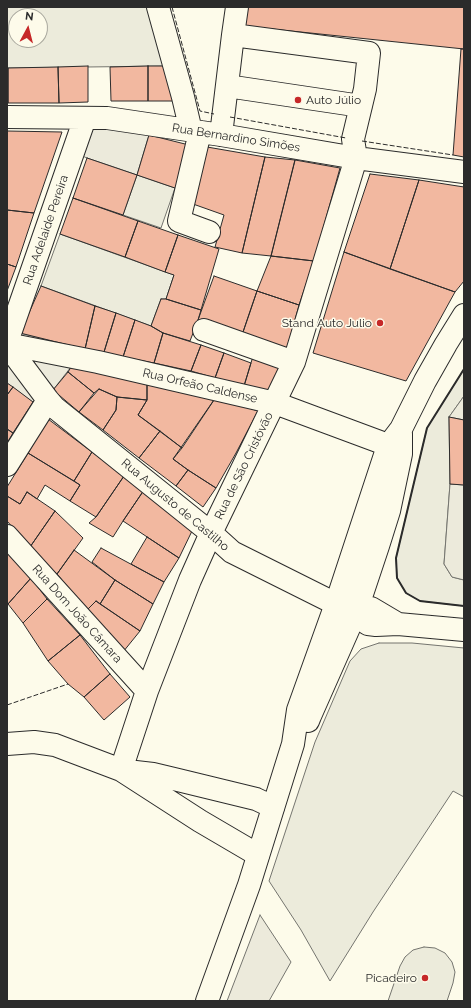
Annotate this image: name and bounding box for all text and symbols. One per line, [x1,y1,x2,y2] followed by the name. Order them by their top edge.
[8,8,48,48] north arrow
[24,10,34,24] text: N
[306,93,361,107] place label: Auto Júlio
[293,95,303,105] marker: Auto Júlio
[171,121,301,155] street label: Rua Bernardino Simões
[20,173,72,287] street label: Rua Adelaide Pereira
[282,316,372,330] place label: Stand Auto Julio
[375,318,385,328] marker: Stand Auto Julio
[141,366,259,406] street label: Rua Orfeão Caldense
[212,410,276,522] street label: Rua de São Cristóvão
[118,456,232,554] street label: Rua Augusto de Castilho
[29,562,125,666] street label: Rua Dom João Câmara
[366,971,417,985] place label: Picadeiro
[420,973,430,983] marker: Picadeiro

